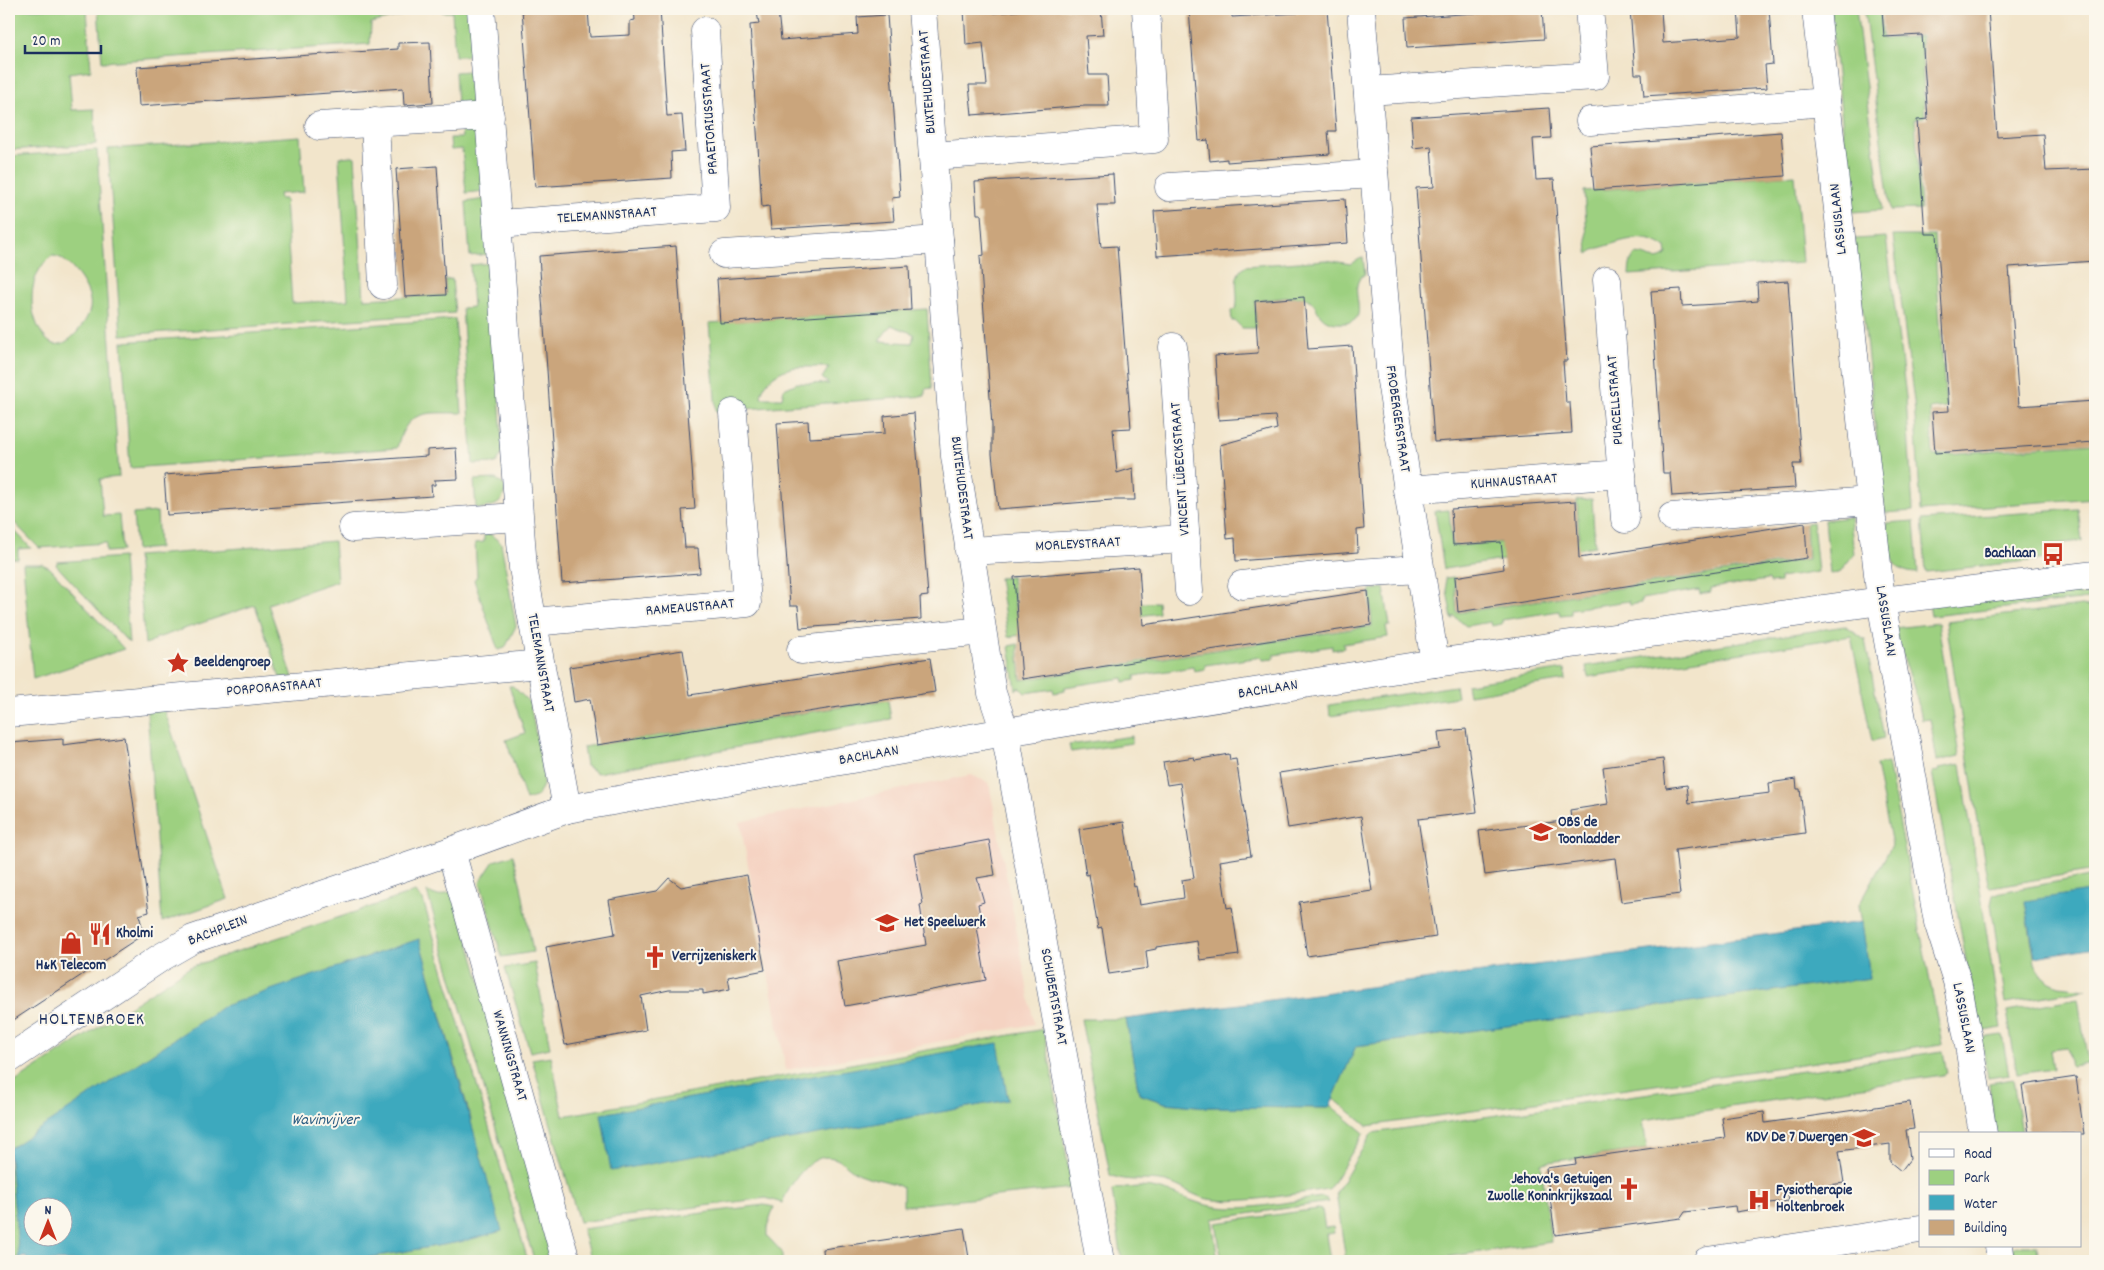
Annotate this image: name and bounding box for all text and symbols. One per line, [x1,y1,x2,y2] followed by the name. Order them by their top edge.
[25,22,101,54] scale bar
[913,29,943,135] street label: BUXTEHUDESTRAAT
[32,31,60,53] text: 20 m
[695,62,725,176] street label: PRAETORIUSSTRAAT
[1824,182,1854,256] street label: LASSUSLAAN
[556,202,658,230] street label: TELEMANNSTRAAT
[1602,354,1630,446] street label: PURCELLSTRAAT
[1379,364,1415,474] street label: FROBERGERSTRAAT
[1165,401,1197,537] street label: VINCENT LÜBECKSTRAAT
[944,435,978,541] street label: BUXTEHUDESTRAAT
[1470,468,1558,496] street label: KUHNAUSTRAAT
[1035,532,1121,558] street label: MORLEYSTRAAT
[2040,541,2066,567] bus stop icon: Bachlaan
[1984,543,2036,565] place label: Bachlaan
[1869,584,1901,658] street label: LASSUSLAAN
[645,593,735,623] street label: RAMEAUSTRAAT
[520,612,560,714] street label: TELEMANNSTRAAT
[165,650,191,676] place icon: Beeldengroep
[194,652,271,674] place label: Beeldengroep
[225,673,323,703] street label: PORPORASTRAAT
[1236,674,1300,706] street label: BACHLAAN
[837,740,901,772] street label: BACHLAAN
[1558,812,1620,851] place label: OBS de Toonladder
[1528,819,1554,845] school or university icon: OBS de Toonladder
[185,910,251,952] street label: BACHPLEIN
[874,910,900,936] school or university icon: Het Speelwerk
[904,912,986,934] place label: Het Speelwerk
[87,921,113,947] restaurant icon: Kholmi
[116,923,153,945] place label: Kholmi
[58,930,84,956] shop icon: H&K Telecom
[642,944,668,970] church icon: Verrijzeniskerk
[672,946,756,968] place label: Verrijzeniskerk
[1034,947,1072,1047] street label: SCHUBERTSTRAAT
[36,955,106,977] place label: H&K Telecom
[1945,981,1981,1055] street label: LASSUSLAAN
[39,1008,145,1033] district label: HOLTENBROEK
[486,1008,532,1104] street label: WANNINGSTRAAT
[291,1109,361,1132] water label: Wavinvijver
[1851,1125,1877,1151] school or university icon: KDV De 7 Dwergen
[1746,1127,1848,1149] place label: KDV De 7 Dwergen
[1919,1132,2082,1248] legend
[1964,1144,1992,1166] text: Road
[1964,1168,1990,1190] text: Park
[1487,1169,1612,1208] place label: Jehova's Getuigen Zwolle Koninkrijkszaal
[1616,1176,1642,1202] church icon: Jehova's Getuigen Zwolle Koninkrijkszaal
[1776,1180,1853,1219] place label: Fysiotherapie Holtenbroek
[1746,1187,1772,1213] hospital icon: Fysiotherapie Holtenbroek
[1964,1194,1998,1216] text: Water
[22,1198,72,1248] north arrow
[45,1201,52,1221] text: N
[1964,1218,2007,1240] text: Building

